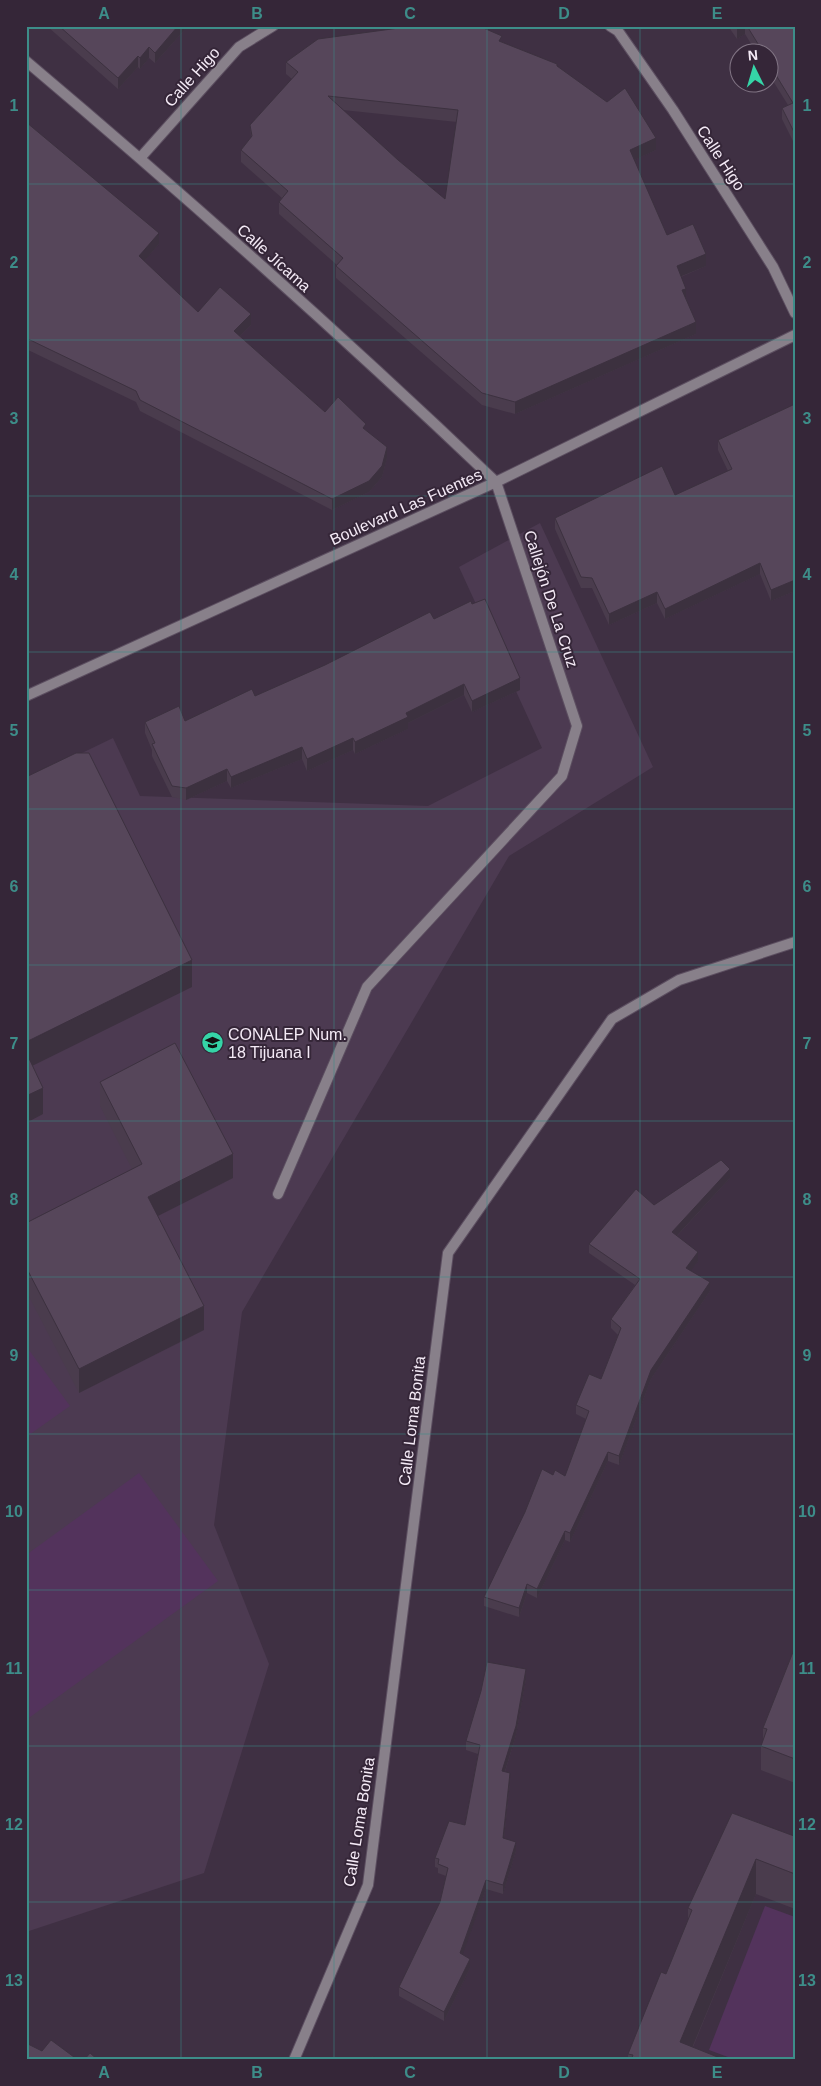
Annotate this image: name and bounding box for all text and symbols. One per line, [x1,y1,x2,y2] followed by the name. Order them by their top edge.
[98,5,110,22] text: A
[251,5,263,22] text: B
[404,5,416,22] text: C
[558,5,570,22] text: D
[712,5,723,22] text: E
[728,42,778,92] north arrow
[161,44,223,110] street label: Calle Higo
[747,47,759,63] text: N
[10,97,19,114] text: 1
[803,97,812,114] text: 1
[694,122,748,194] street label: Calle Higo
[234,221,314,295] street label: Calle Jícama
[10,254,19,271] text: 2
[803,254,812,271] text: 2
[10,410,19,427] text: 3
[803,410,812,427] text: 3
[327,466,485,548] street label: Boulevard Las Fuentes
[521,528,581,670] street label: Callejón De La Cruz
[10,566,19,583] text: 4
[803,566,812,583] text: 4
[10,722,19,739] text: 5
[803,722,812,739] text: 5
[10,878,19,895] text: 6
[803,878,812,895] text: 6
[228,1026,347,1061] place label: CONALEP Num. 18 Tijuana I
[200,1031,224,1055] school or university icon: CONALEP Num. 18 Tijuana I
[10,1035,19,1052] text: 7
[803,1035,812,1052] text: 7
[10,1191,19,1208] text: 8
[803,1191,812,1208] text: 8
[10,1347,19,1364] text: 9
[803,1347,812,1364] text: 9
[396,1355,428,1487] street label: Calle Loma Bonita
[5,1503,23,1520] text: 10
[798,1503,816,1520] text: 10
[6,1660,23,1677] text: 11
[799,1660,816,1677] text: 11
[340,1756,378,1888] street label: Calle Loma Bonita
[5,1816,23,1833] text: 12
[798,1816,816,1833] text: 12
[5,1972,23,1989] text: 13
[798,1972,816,1989] text: 13
[98,2064,110,2081] text: A
[251,2064,263,2081] text: B
[404,2064,416,2081] text: C
[558,2064,570,2081] text: D
[712,2064,723,2081] text: E

